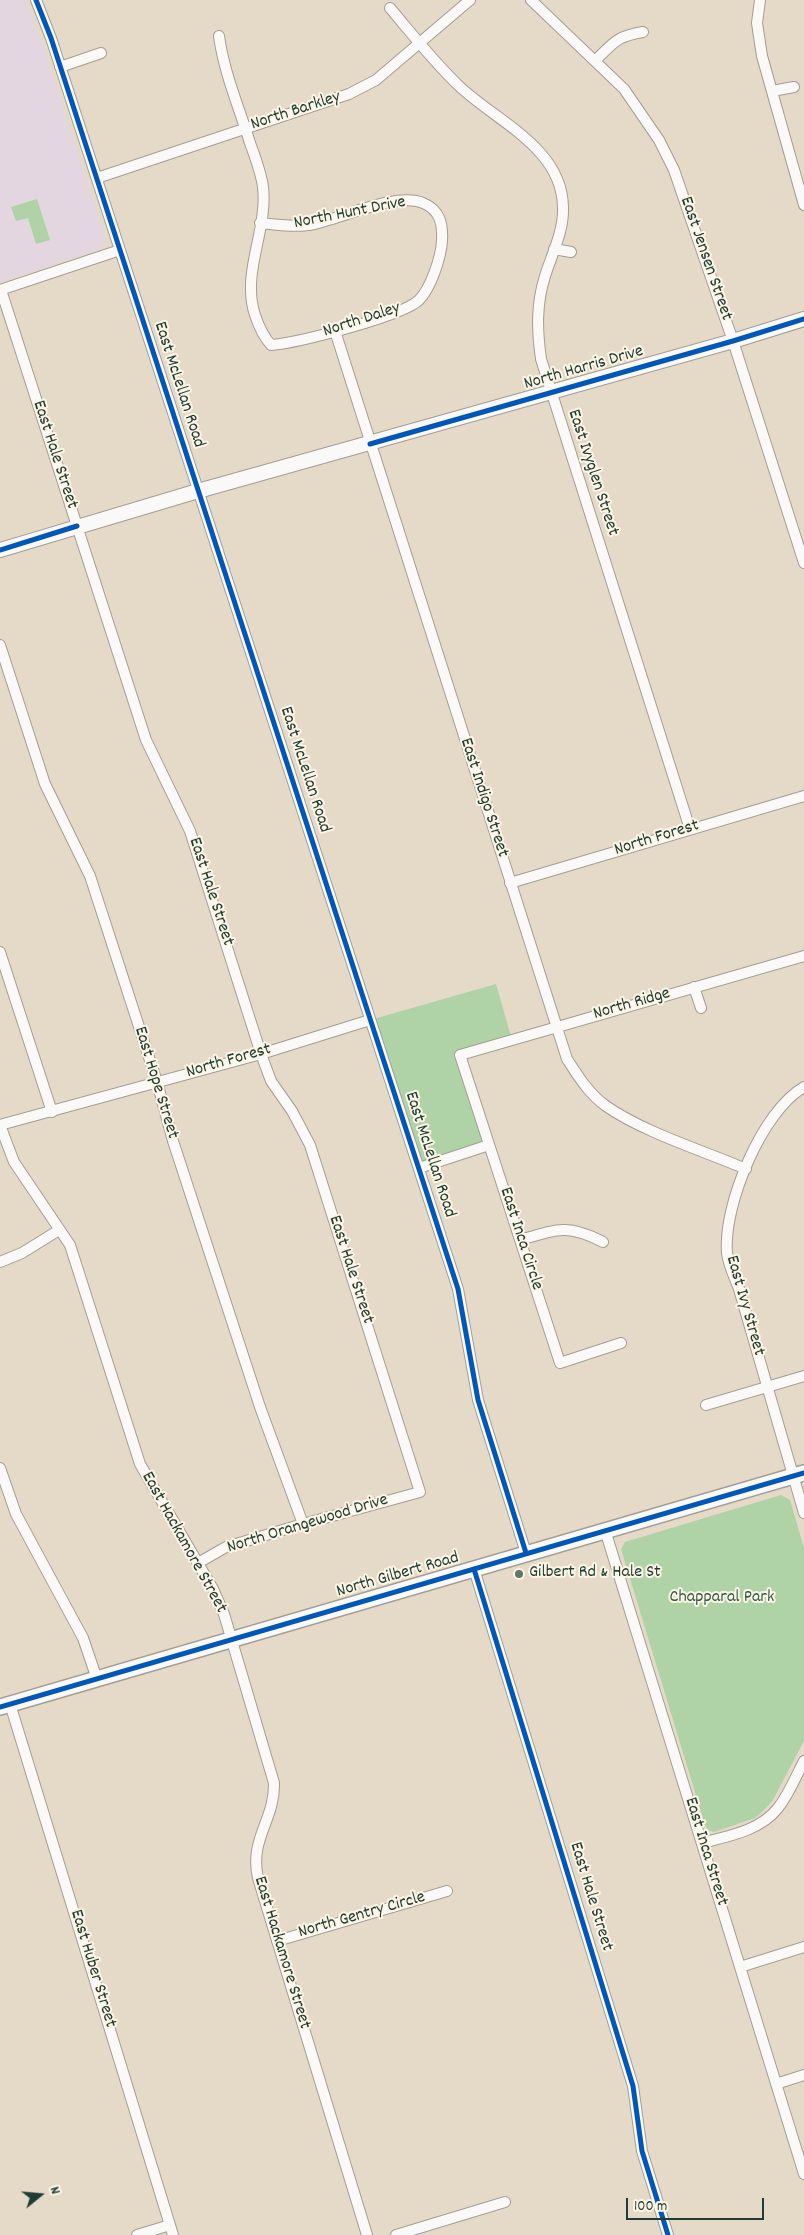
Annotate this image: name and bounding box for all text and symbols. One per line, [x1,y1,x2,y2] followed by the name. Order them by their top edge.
[248,87,344,137] street label: North Barkley
[292,193,408,235] street label: North Hunt Drive
[674,194,736,324] street label: East Jensen Street
[321,298,403,344] street label: North Daley
[147,319,209,451] street label: East McLellan Road
[522,342,646,396] street label: North Harris Drive
[26,398,82,512] street label: East Hale Street
[561,407,623,539] street label: East Ivyglen Street
[273,704,335,836] street label: East McLellan Road
[454,736,512,860] street label: East Indigo Street
[612,816,702,862] street label: North Forest
[182,835,238,949] street label: East Hale Street
[591,984,673,1026] street label: North Ridge
[128,1024,182,1142] street label: East Hope Street
[184,1040,274,1084] street label: North Forest
[398,1089,460,1221] street label: East McLellan Road
[493,1185,547,1293] street label: East Inca Circle
[322,1213,378,1327] street label: East Hale Street
[719,1253,769,1359] street label: East Ivy Street
[135,1468,231,1618] street label: East Hackamore Street
[225,1490,391,1560] street label: North Orangewood Drive
[334,1548,462,1604] street label: North Gilbert Road
[529,1563,661,1585] place label: Gilbert Rd & Hale St
[513,1568,525,1580] marker: Gilbert Rd & Hale St
[670,1588,774,1610] park label: Chapparal Park
[678,1795,732,1909] street label: East Inca Street
[563,1840,617,1954] street label: East Hale Street
[248,1874,314,2032] street label: East Hackamore Street
[296,1888,428,1944] street label: North Gentry Circle
[64,1907,120,2031] street label: East Huber Street
[15,2170,65,2220] north arrow
[44,2184,65,2197] text: N
[629,2188,766,2220] scale bar
[634,2196,667,2218] text: 100 m

